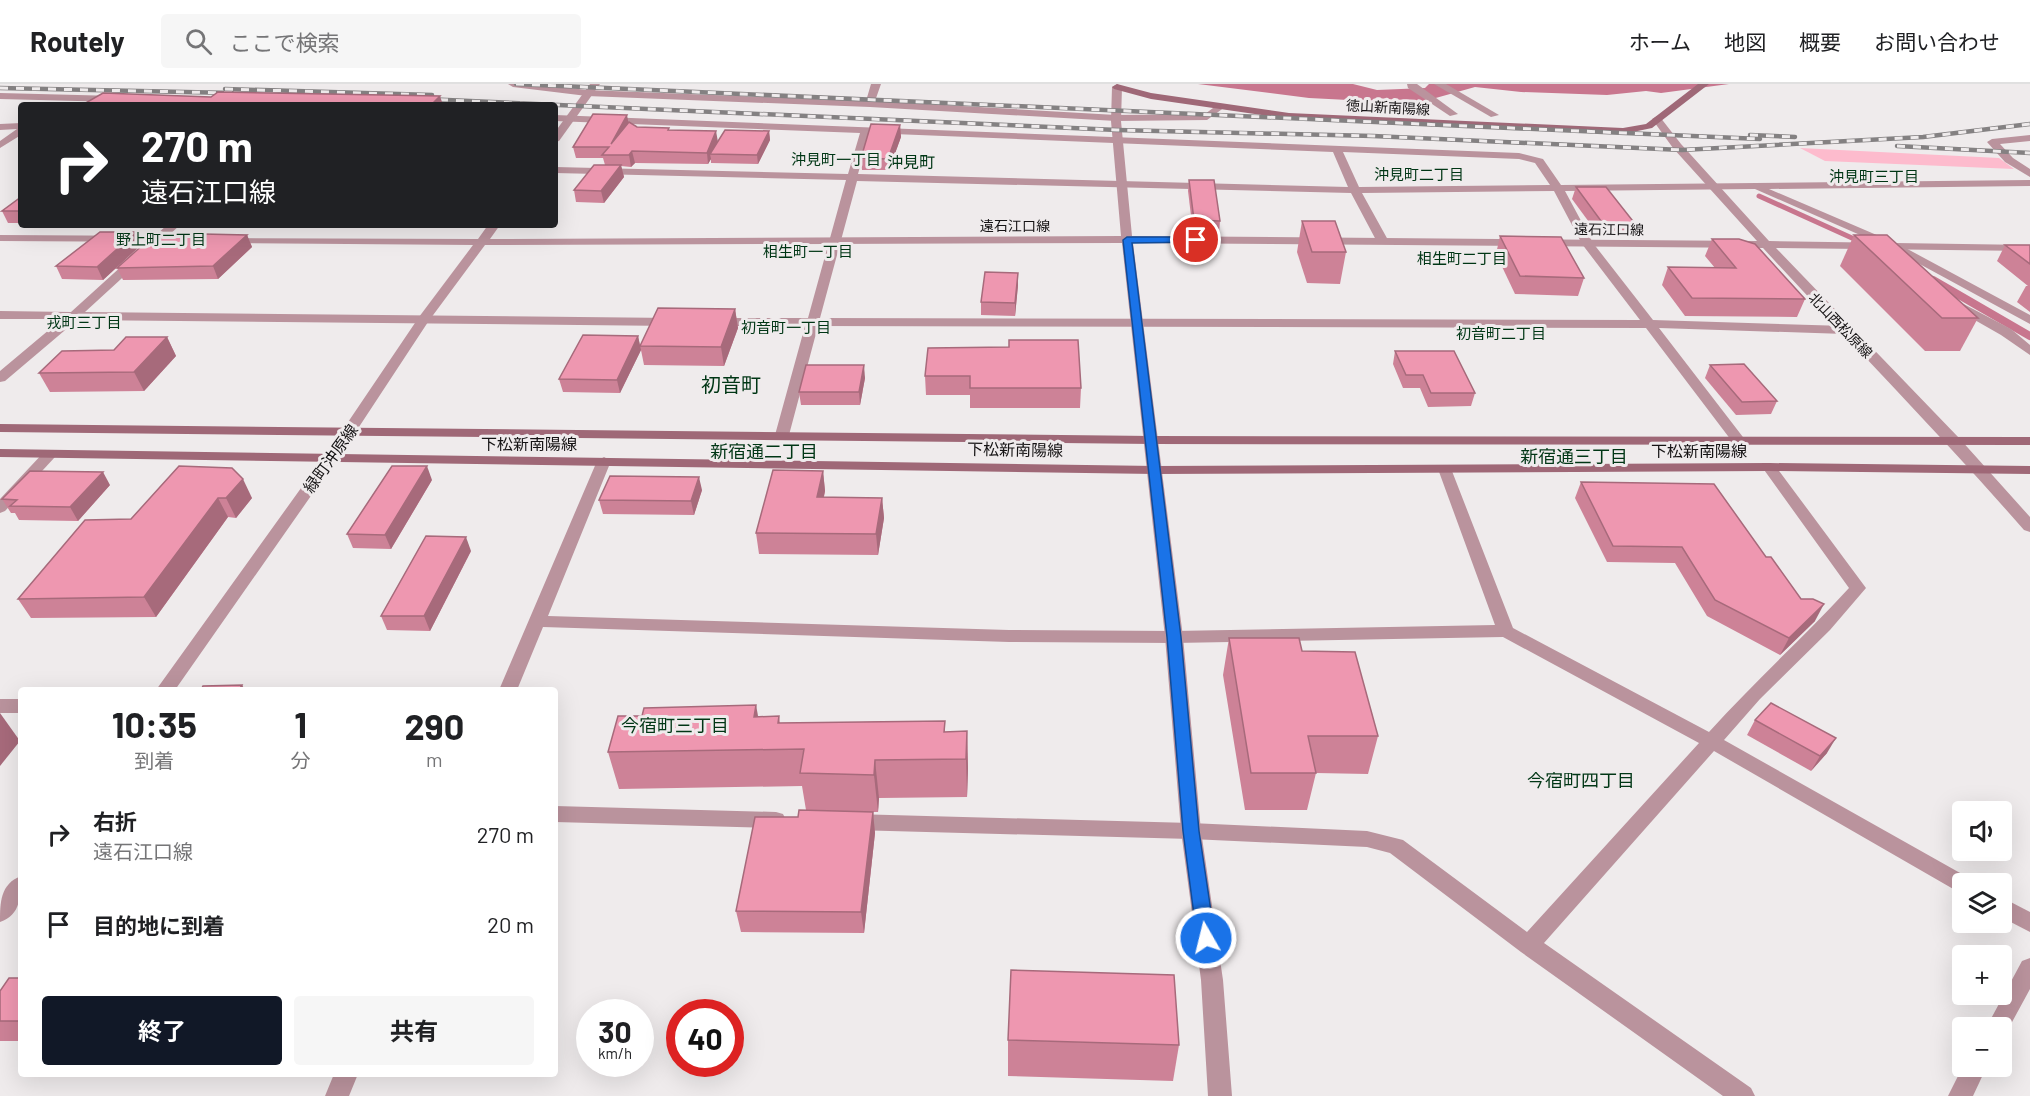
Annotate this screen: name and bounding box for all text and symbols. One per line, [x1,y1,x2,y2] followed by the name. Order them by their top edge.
[161,14,581,68] search box
[30,24,125,58] text: Routely
[182,25,215,58] icon: search
[230,29,340,55] text: ここで検索
[1629,29,1691,54] text: ホーム
[1724,29,1766,54] text: 地図
[1799,29,1841,54] text: 概要
[1874,29,2000,54] text: お問い合わせ
[1346,96,1430,118] street label: 徳山新南陽線
[141,120,253,170] text: 270 m
[42,126,120,204] icon: right
[791,150,881,168] district label: 沖見町一丁目
[887,152,935,171] district label: 沖見町
[1374,165,1464,183] district label: 沖見町二丁目
[1829,167,1919,185] district label: 沖見町三丁目
[141,175,276,207] text: 遠石江口線
[1170,214,1221,265] pin
[980,217,1050,234] street label: 遠石江口線
[1574,220,1644,238] street label: 遠石江口線
[1179,223,1212,256] icon: arrive
[116,230,206,248] district label: 野上町二丁目
[763,242,853,260] district label: 相生町一丁目
[1417,249,1507,267] district label: 相生町二丁目
[1806,289,1876,361] street label: 北山西松原線
[46,313,122,331] district label: 戎町三丁目
[741,318,831,336] district label: 初音町一丁目
[1456,324,1546,342] district label: 初音町二丁目
[701,372,761,396] district label: 初音町
[299,420,361,496] street label: 緑町沖原線
[481,434,577,453] street label: 下松新南陽線
[967,439,1063,459] street label: 下松新南陽線
[710,440,818,462] district label: 新宿通二丁目
[1651,441,1747,460] street label: 下松新南陽線
[1520,445,1628,467] district label: 新宿通三丁目
[112,702,197,745] text: 10:35
[294,702,307,745] text: 1
[404,704,464,747] text: 290
[621,714,729,736] district label: 今宿町三丁目
[426,747,443,771] text: m
[134,748,174,772] text: 到着
[291,748,311,772] text: 分
[1527,769,1635,791] district label: 今宿町四丁目
[1952,801,2012,1077] map controls
[1952,801,2012,861] button: sound
[93,808,137,834] text: 右折
[42,818,75,851] icon: right
[477,821,534,847] text: 270 m
[93,839,193,863] text: 遠石江口線
[1952,873,2012,933] button: layers
[1174,906,1238,970] position arrow
[42,908,75,941] icon: arrive
[487,911,534,937] text: 20 m
[93,912,225,938] text: 目的地に到着
[1952,945,2012,1005] button: +
[42,996,282,1065] button: 終了
[294,996,534,1065] button: 共有
[666,999,744,1077] speed limit sign: 40
[598,1013,632,1049] text: 30
[1952,1017,2012,1077] button: −
[598,1044,632,1062] text: km/h

